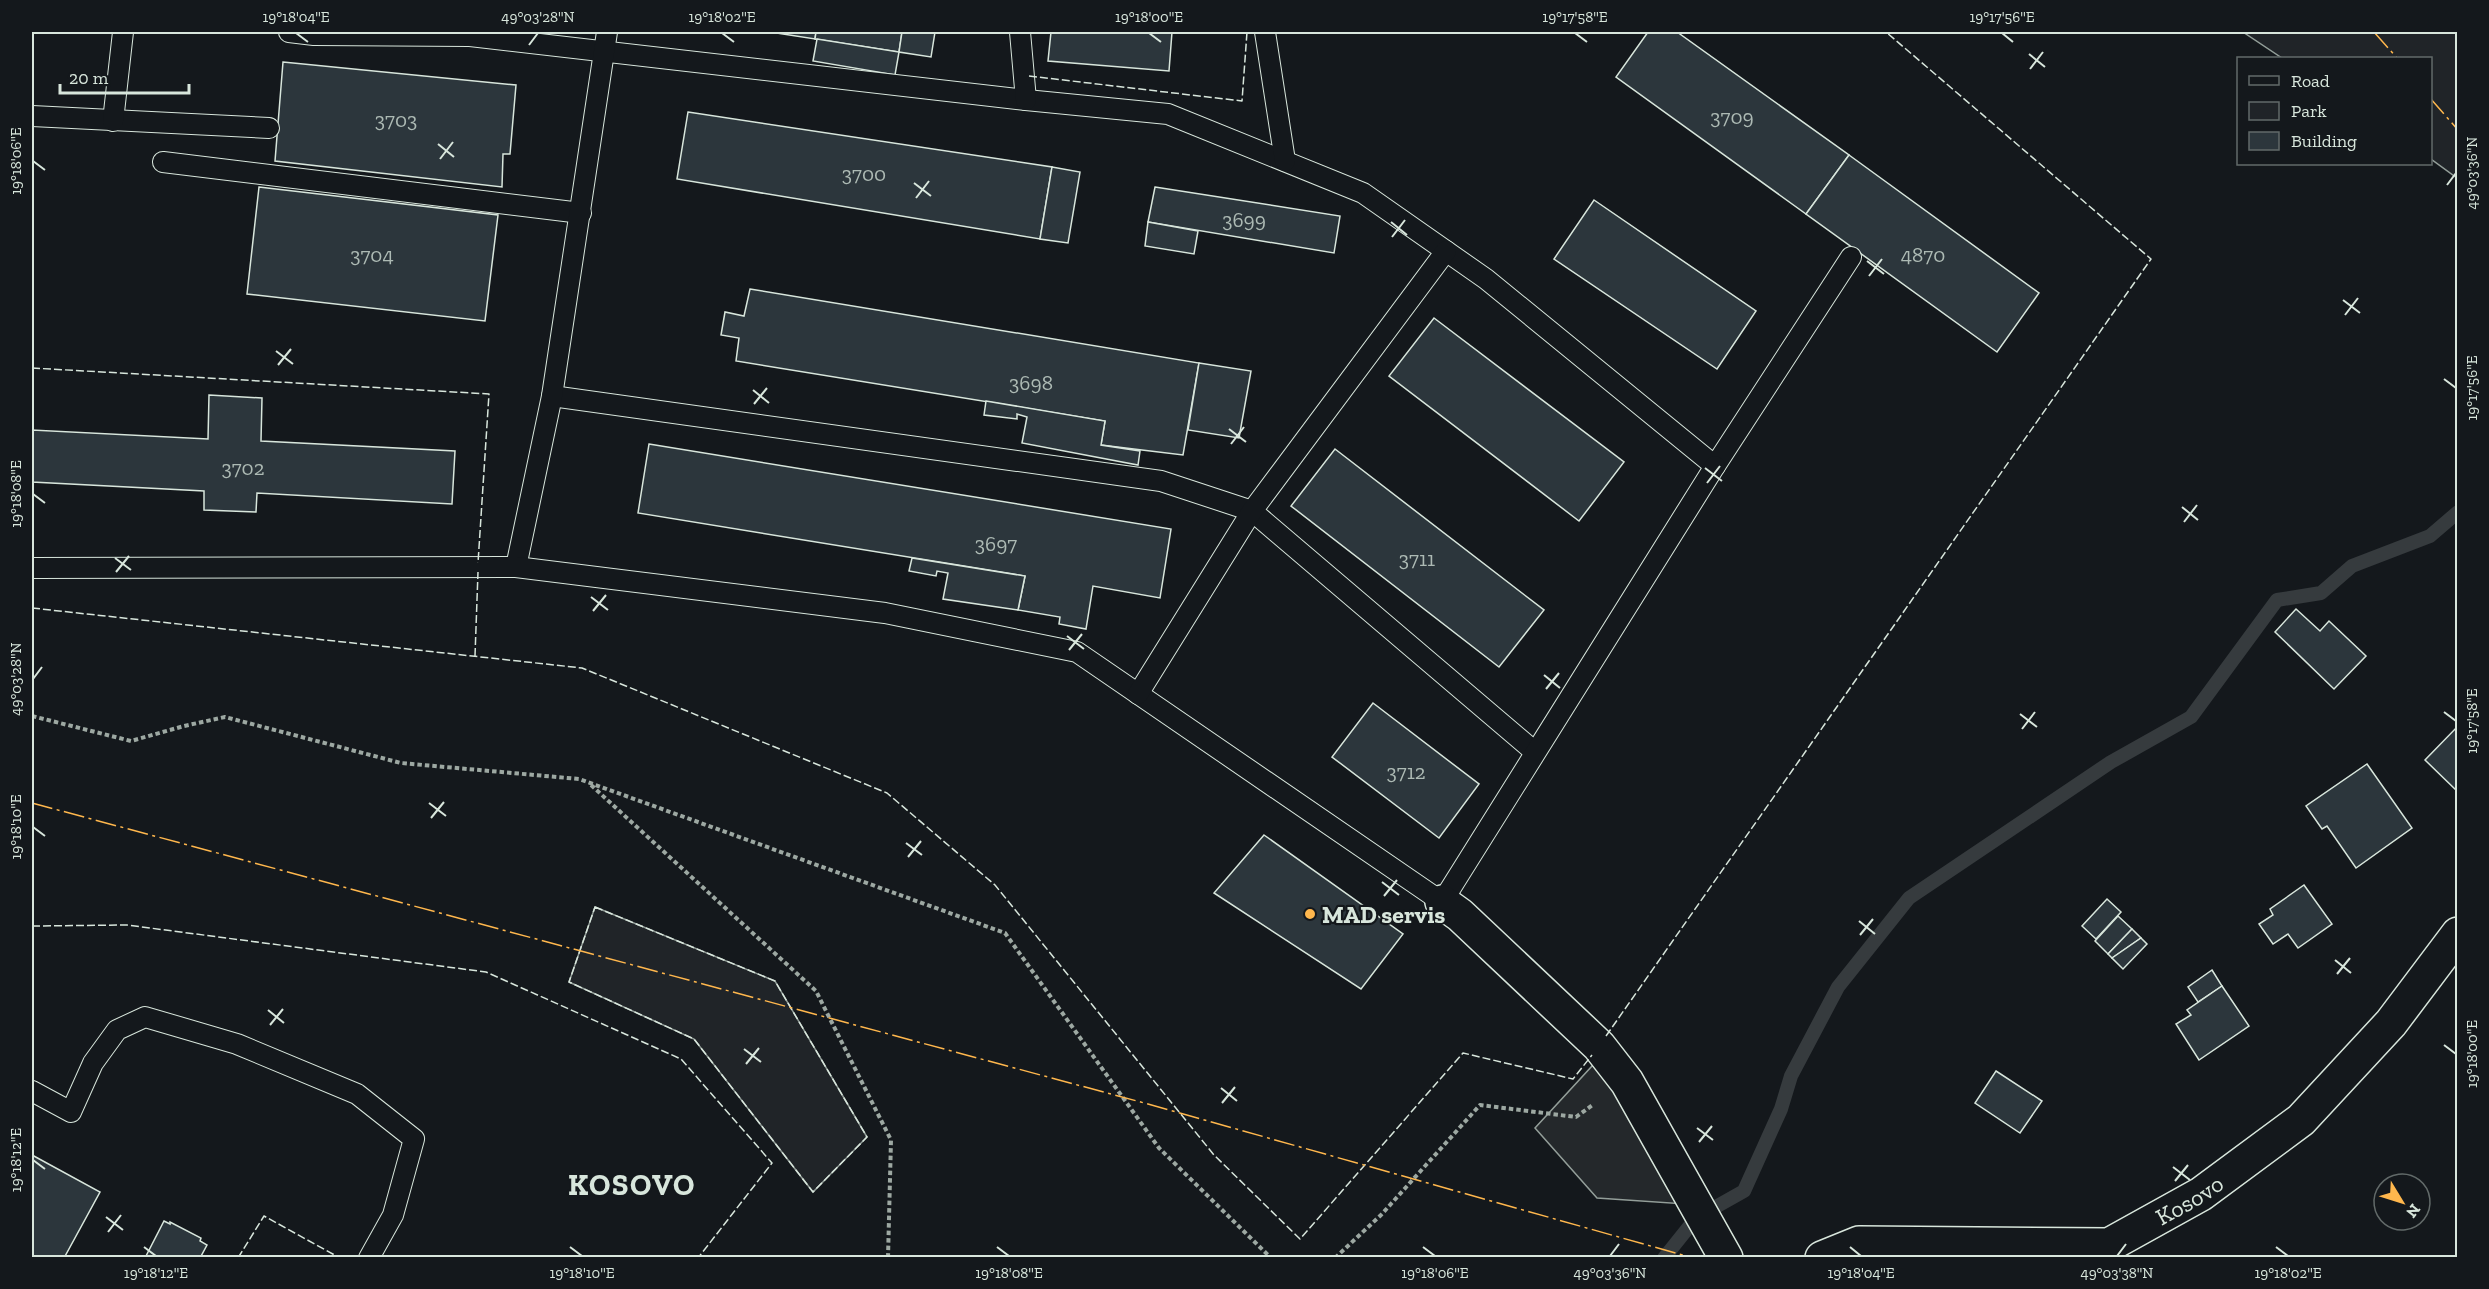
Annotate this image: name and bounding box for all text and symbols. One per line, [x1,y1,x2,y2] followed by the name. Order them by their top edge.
[262,8,330,26] text: 19°18'04"E
[501,8,575,26] text: 49°03'28"N
[688,8,756,26] text: 19°18'02"E
[1115,8,1183,26] text: 19°18'00"E
[1542,8,1608,26] text: 19°17'58"E
[1969,8,2035,26] text: 19°17'56"E
[60,57,189,95] scale bar
[2237,57,2432,165] legend
[69,67,109,89] text: 20 m
[2291,70,2330,92] text: Road
[2291,100,2327,122] text: Park
[1710,104,1754,129] house number: 3709
[375,107,417,132] house number: 3703
[7,127,25,195] text: 19°18'06"E
[2291,130,2357,152] text: Building
[2463,137,2481,209] text: 49°03'36"N
[842,161,886,186] house number: 3700
[1222,207,1266,232] house number: 3699
[350,242,394,267] house number: 3704
[1901,242,1945,267] house number: 4870
[2463,355,2481,421] text: 19°17'56"E
[1009,370,1053,395] house number: 3698
[221,455,265,480] house number: 3702
[7,460,25,528] text: 19°18'08"E
[975,531,1017,556] house number: 3697
[1399,546,1435,571] house number: 3711
[7,642,25,716] text: 49°03'28"N
[2463,688,2481,754] text: 19°17'58"E
[1386,759,1426,784] house number: 3712
[7,794,25,860] text: 19°18'10"E
[1322,900,1445,929] place label: MAD servis
[1303,907,1317,921] marker: MAD servis
[2463,1020,2481,1088] text: 19°18'00"E
[7,1128,25,1192] text: 19°18'12"E
[568,1167,696,1203] district label: KOSOVO
[2150,1168,2229,1231] street label: Kosovo
[2372,1172,2432,1232] north arrow
[2402,1200,2425,1222] text: N
[124,1264,188,1282] text: 19°18'12"E
[549,1264,615,1282] text: 19°18'10"E
[975,1264,1043,1282] text: 19°18'08"E
[1401,1264,1469,1282] text: 19°18'06"E
[1574,1264,1646,1282] text: 49°03'36"N
[1827,1264,1895,1282] text: 19°18'04"E
[2081,1264,2153,1282] text: 49°03'38"N
[2254,1264,2322,1282] text: 19°18'02"E

